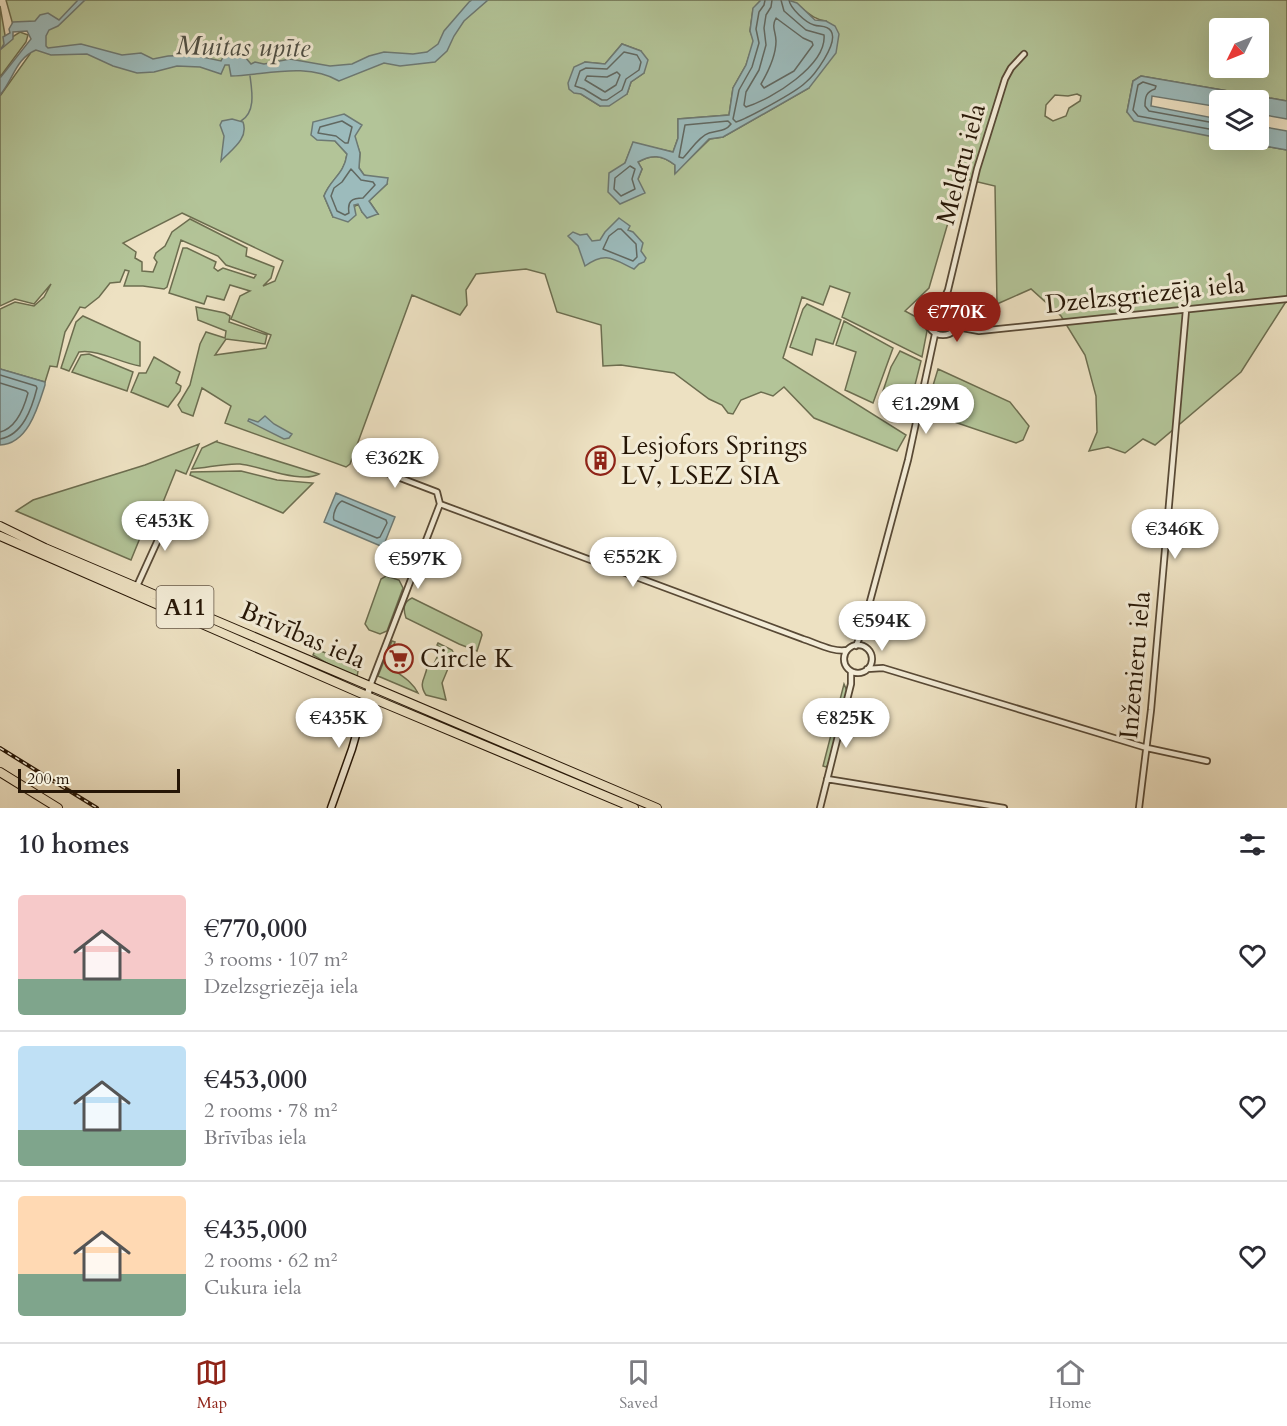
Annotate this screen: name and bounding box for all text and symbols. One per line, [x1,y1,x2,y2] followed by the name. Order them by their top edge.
[1209,18,1269,78] north arrow
[1209,18,1269,150] map controls
[175,27,311,67] water label: Muitas upīte
[1209,90,1269,150] button: layers
[928,99,994,229] street label: Meldru iela
[1043,266,1247,322] street label: Dzelzsgriezēja iela
[915,292,999,343] pin: €770K
[928,298,986,325] text: €770K
[877,384,975,435] pin: €1.29M
[892,390,960,417] text: €1.29M
[621,428,807,493] place label: Lesjofors Springs LV, LSEZ SIA
[353,438,437,489] pin: €362K
[366,444,424,471] text: €362K
[584,444,616,476] building icon: Lesjofors Springs LV, LSEZ SIA
[123,501,207,552] pin: €453K
[136,507,194,534] text: €453K
[1133,509,1217,560] pin: €346K
[1146,515,1204,542] text: €346K
[591,537,675,588] pin: €552K
[376,539,460,590] pin: €597K
[604,543,662,570] text: €552K
[389,545,447,572] text: €597K
[156,586,213,628] road number: A11
[1111,589,1159,741] street label: Inženieru iela
[235,593,371,677] street label: Brīvības iela
[840,601,924,652] pin: €594K
[853,607,911,634] text: €594K
[420,641,514,676] place label: Circle K
[383,642,415,674] supermarket icon: Circle K
[297,698,381,749] pin: €435K
[804,698,888,749] pin: €825K
[310,704,368,731] text: €435K
[817,704,875,731] text: €825K
[18,766,180,794] scale bar
[27,768,69,790] text: 200 m
[18,827,129,862] text: 10 homes
[1236,828,1269,861] icon: filters
[204,911,307,946] text: €770,000
[66,919,138,991] icon: home
[1236,939,1269,972] icon: heart
[204,946,348,973] text: 3 rooms · 107 m²
[204,973,358,1000] text: Dzelzsgriezēja iela
[204,1062,307,1097] text: €453,000
[66,1070,138,1142] icon: home
[1236,1090,1269,1123] icon: heart
[204,1097,337,1124] text: 2 rooms · 78 m²
[204,1124,307,1151] text: Brīvības iela
[204,1212,307,1247] text: €435,000
[66,1220,138,1292] icon: home
[1236,1240,1269,1273] icon: heart
[204,1247,337,1274] text: 2 rooms · 62 m²
[204,1274,302,1301] text: Cukura iela
[195,1356,228,1414] tab: Map
[619,1356,658,1414] tab: Saved
[1049,1356,1092,1414] tab: Home

